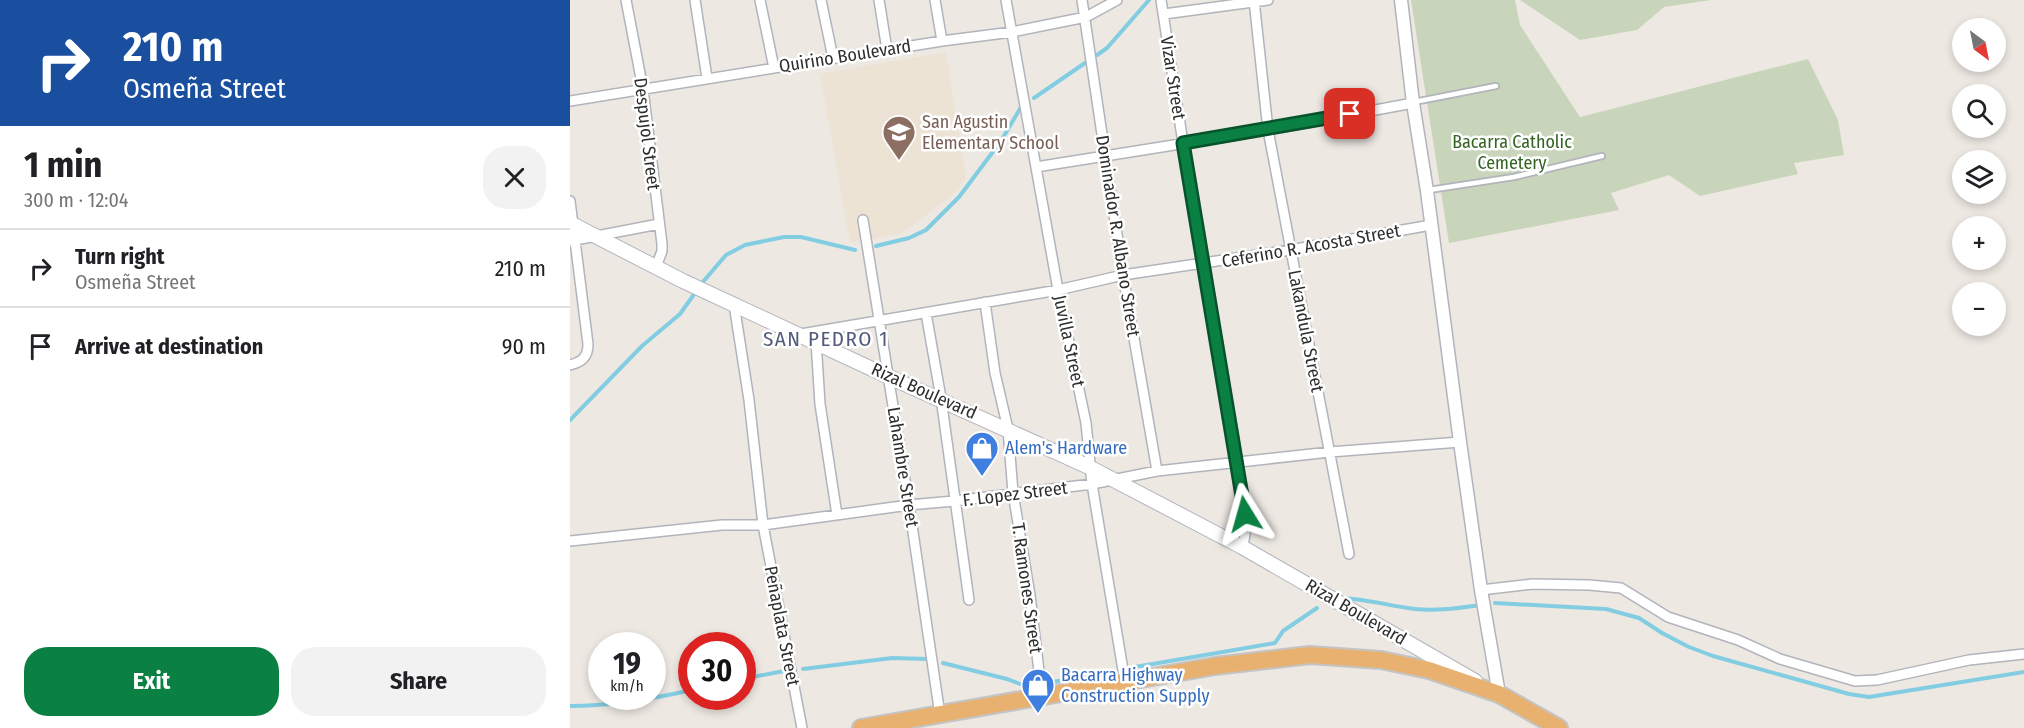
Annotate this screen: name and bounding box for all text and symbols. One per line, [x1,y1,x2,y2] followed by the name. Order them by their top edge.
[1952,18,2006,72] north arrow
[1952,18,2006,336] map controls
[123,22,223,72] text: 210 m
[24,24,102,102] icon: right
[777,35,913,77] street label: Quirino Boulevard
[1156,35,1190,121] street label: Vizar Street
[123,73,286,105] text: Osmeña Street
[629,76,665,192] street label: Despujol Street
[1952,84,2006,138] button: search
[1324,88,1375,139] pin
[1333,97,1366,130] icon: arrive
[922,111,1059,154] place label: San Agustin Elementary School
[881,114,917,161] school or university icon: San Agustin Elementary School
[1452,131,1572,174] park label: Bacarra Catholic Cemetery
[1091,134,1145,339] street label: Dominador R. Albano Street
[24,143,102,187] text: 1 min
[483,146,546,209] button: close
[1952,150,2006,204] button: layers
[24,188,129,212] text: 300 m · 12:04
[1952,216,2006,270] button: +
[1220,219,1402,273] street label: Ceferino R. Acosta Street
[75,243,164,270] text: Turn right
[24,252,57,285] icon: right
[495,255,546,282] text: 210 m
[1283,268,1329,394] street label: Lakandula Street
[75,270,196,294] text: Osmeña Street
[1952,282,2006,336] button: −
[1049,293,1090,389] street label: Juvilla Street
[763,326,889,352] district label: SAN PEDRO 1
[24,330,57,363] icon: arrive
[75,333,263,360] text: Arrive at destination
[502,333,546,360] text: 90 m
[868,358,980,424] street label: Rizal Boulevard
[883,405,923,529] street label: Lahambre Street
[964,430,1000,477] shop icon: Alem's Hardware
[1005,437,1127,459] place label: Alem's Hardware
[961,477,1069,511] street label: F. Lopez Street
[1213,482,1277,546] position arrow
[1007,521,1047,655] street label: T. Ramones Street
[760,564,804,688] street label: Peñaplata Street
[1302,574,1410,650] street label: Rizal Boulevard
[678,632,756,710] speed limit sign: 30
[613,646,641,682] text: 19
[24,647,279,716] button: Exit
[291,647,546,716] button: Share
[1061,664,1209,707] place label: Bacarra Highway Construction Supply
[1020,667,1056,714] shop icon: Bacarra Highway Construction Supply
[610,677,644,695] text: km/h

